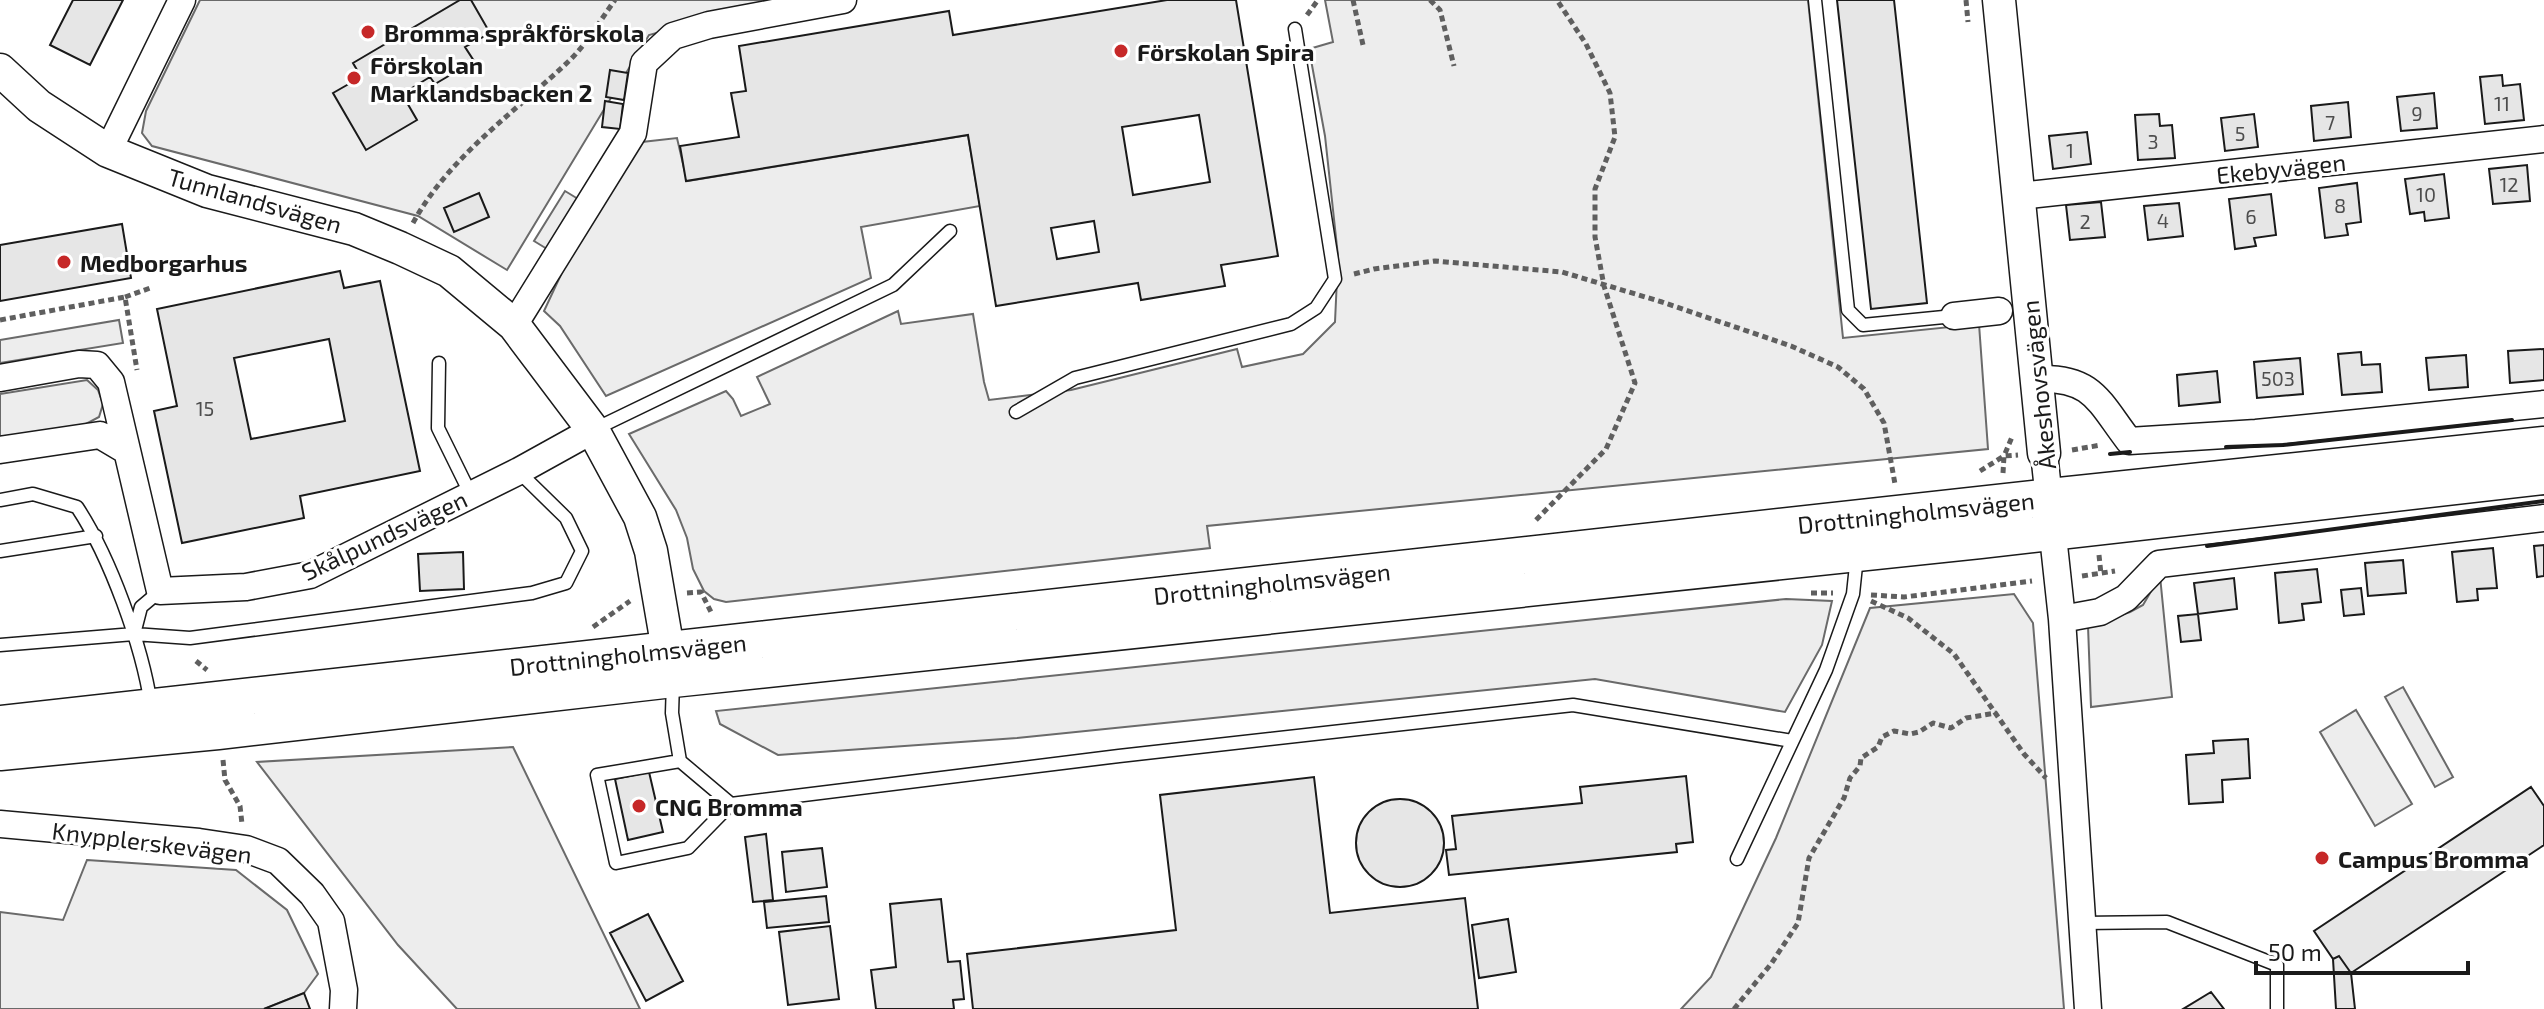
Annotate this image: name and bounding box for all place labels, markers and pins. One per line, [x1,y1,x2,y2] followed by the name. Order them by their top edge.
[384,18,645,47] place label: Bromma språkförskola
[359,23,377,41] marker: Bromma språkförskola
[1137,37,1314,66] place label: Förskolan Spira
[1112,42,1130,60] marker: Förskolan Spira
[370,50,593,107] place label: Förskolan Marklandsbacken 2
[345,69,363,87] marker: Förskolan Marklandsbacken 2
[80,248,248,277] place label: Medborgarhus
[55,253,73,271] marker: Medborgarhus
[655,792,803,821] place label: CNG Bromma
[630,797,648,815] marker: CNG Bromma
[2338,844,2529,873] place label: Campus Bromma
[2313,849,2331,867] marker: Campus Bromma

